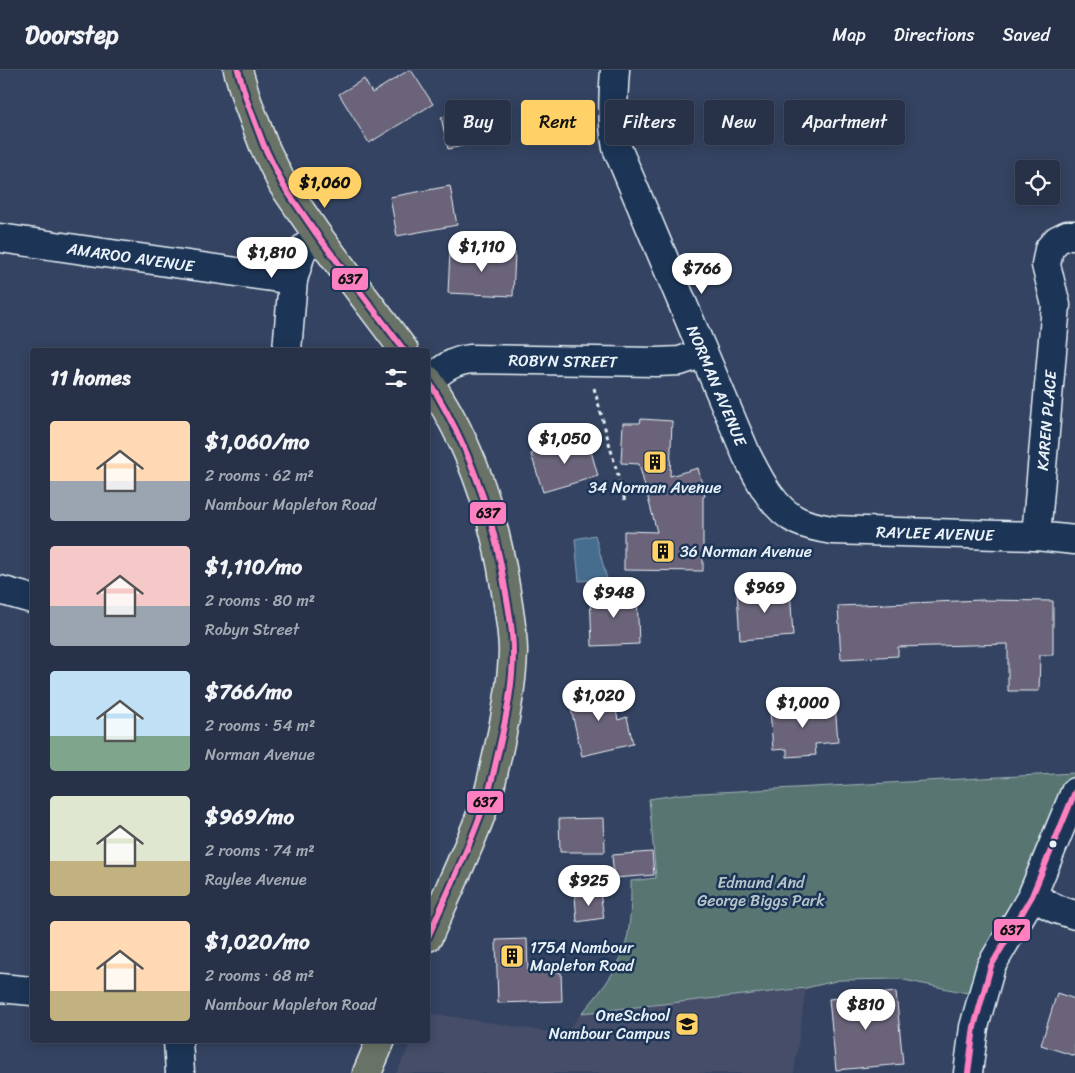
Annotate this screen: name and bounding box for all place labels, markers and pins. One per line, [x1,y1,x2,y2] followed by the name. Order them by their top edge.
[284,166,366,209] pin: $1,060
[441,230,523,273] pin: $1,110
[231,236,313,279] pin: $1,810
[672,252,732,295] pin: $766
[524,422,606,465] pin: $1,050
[642,449,668,475] building icon: 34 Norman Avenue
[589,473,721,502] place label: 34 Norman Avenue
[680,537,812,566] place label: 36 Norman Avenue
[650,538,676,564] building icon: 36 Norman Avenue
[735,572,795,614] pin: $969
[584,576,644,619] pin: $948
[558,680,640,722] pin: $1,020
[762,686,844,729] pin: $1,000
[1048,839,1058,849] unlabelled marker
[559,864,619,907] pin: $925
[530,933,635,980] place label: 175A Nambour Mapleton Road
[499,943,525,969] building icon: 175A Nambour Mapleton Road
[836,988,896,1031] pin: $810
[549,1001,670,1048] place label: OneSchool Nambour Campus
[674,1011,700,1037] school or university icon: OneSchool Nambour Campus

